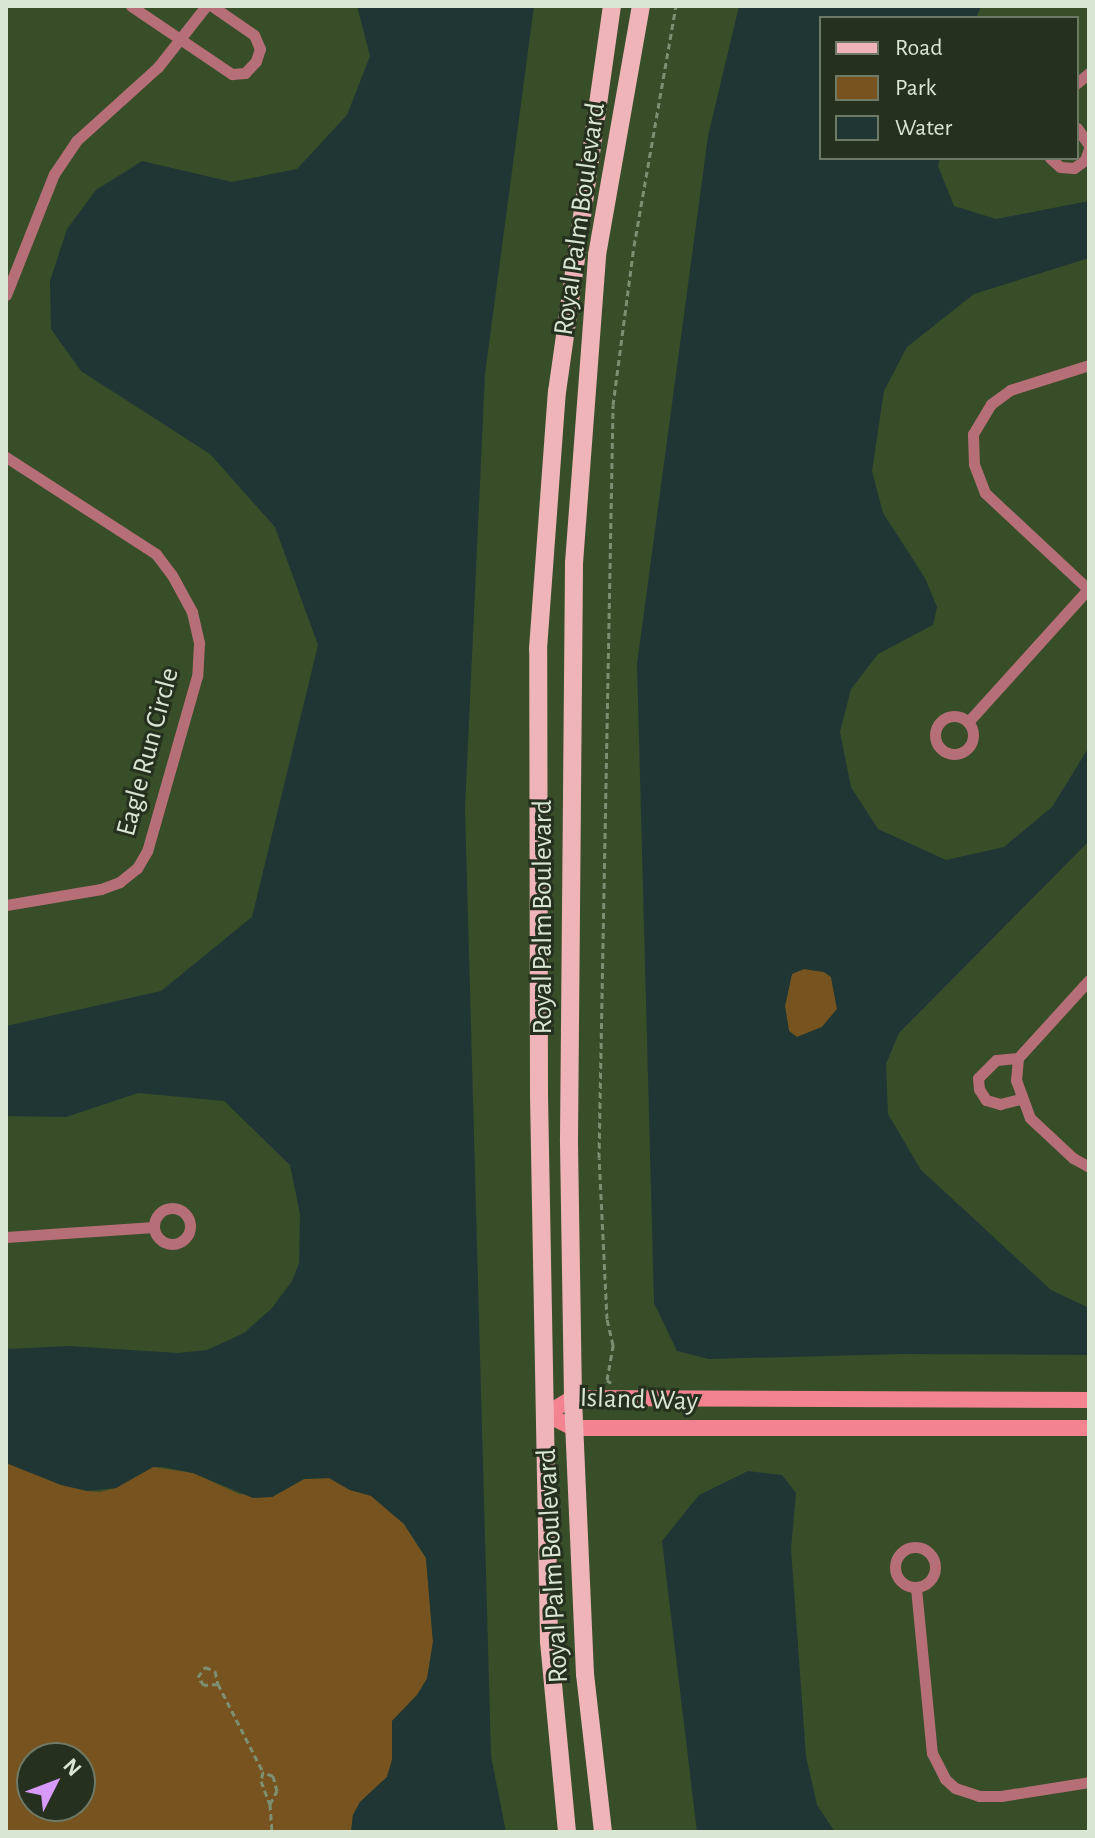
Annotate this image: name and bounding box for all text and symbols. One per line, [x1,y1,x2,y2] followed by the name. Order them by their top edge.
[819,16,1079,160] legend
[895,36,943,60] text: Road
[895,76,936,100] text: Park
[547,100,613,338] street label: Royal Palm Boulevard
[895,116,952,140] text: Water
[109,664,187,840] street label: Eagle Run Circle
[526,800,560,1034] street label: Royal Palm Boulevard
[579,1381,699,1419] street label: Island Way
[530,1448,576,1684] street label: Royal Palm Boulevard
[16,1742,96,1822] north arrow
[59,1754,86,1780] text: N

